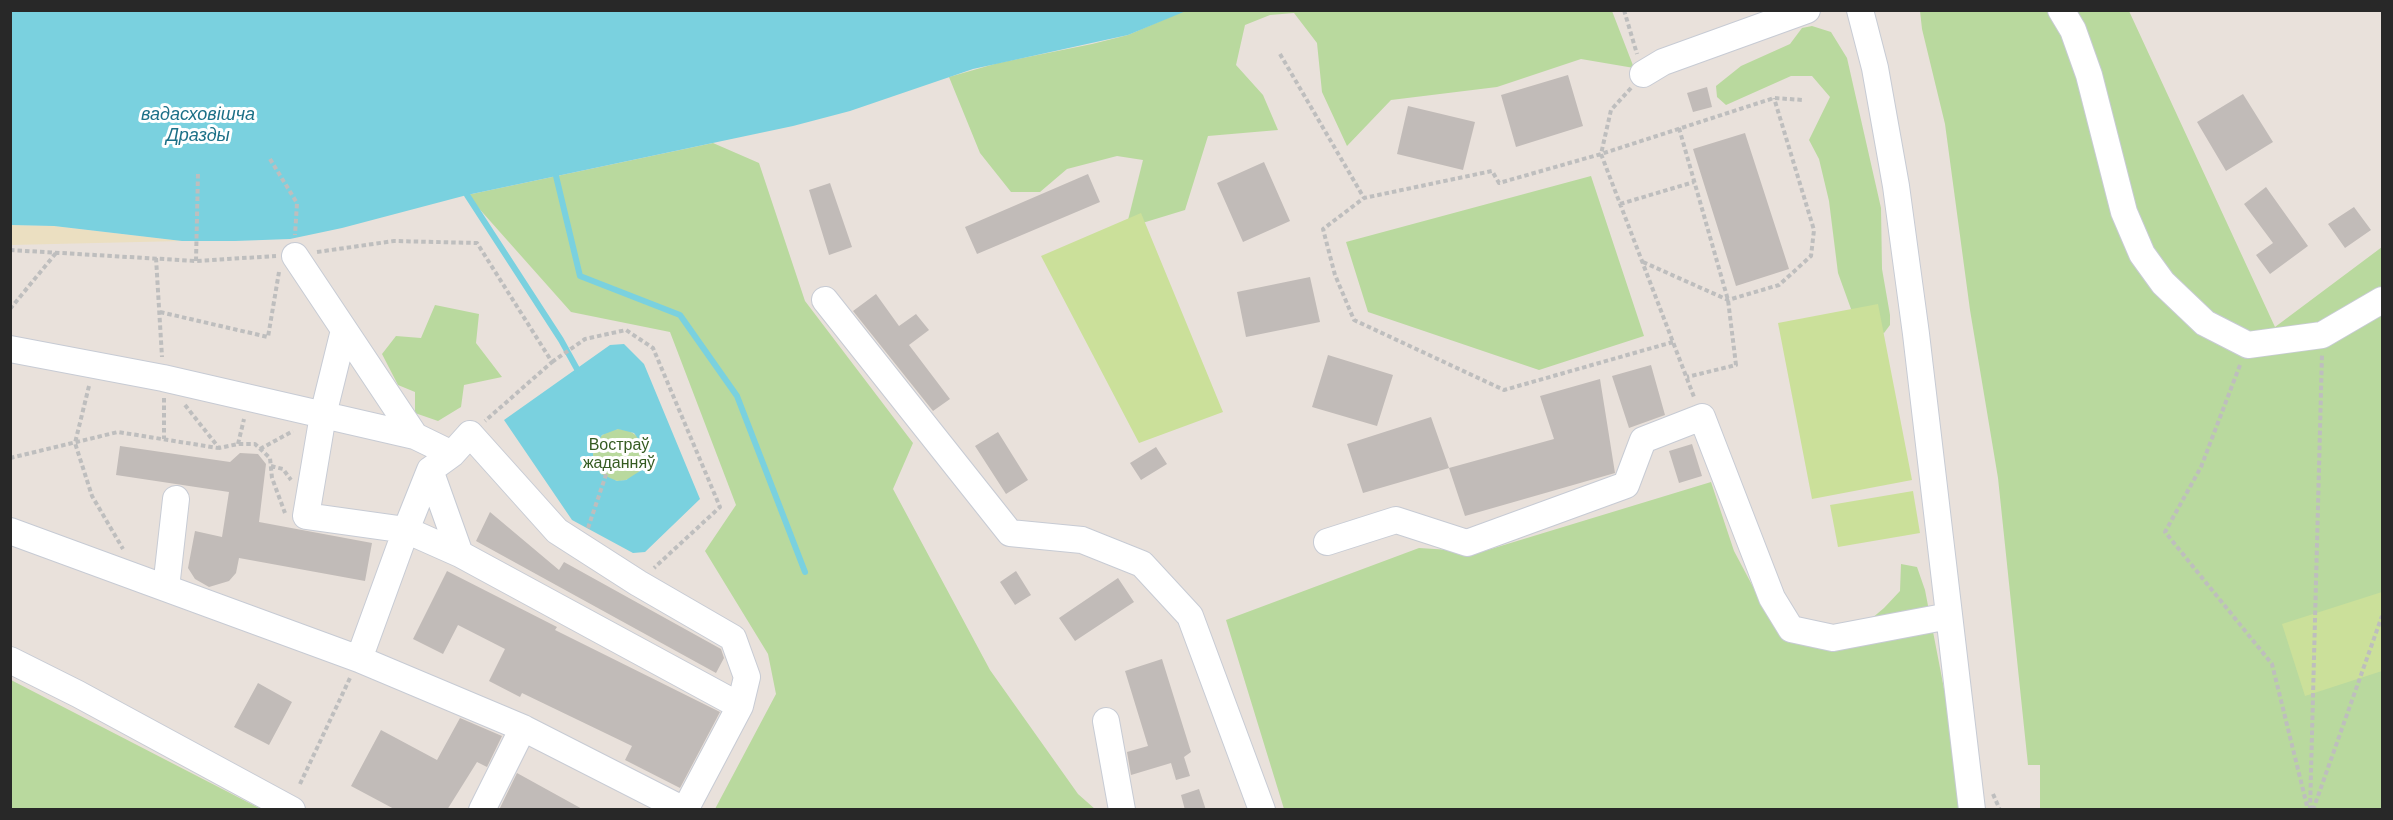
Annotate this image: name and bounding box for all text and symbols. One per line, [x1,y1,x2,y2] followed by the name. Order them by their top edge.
[141,104,255,146] water label: вадасховішча Дразды
[583,436,655,474] park label: Востраў жаданняў

